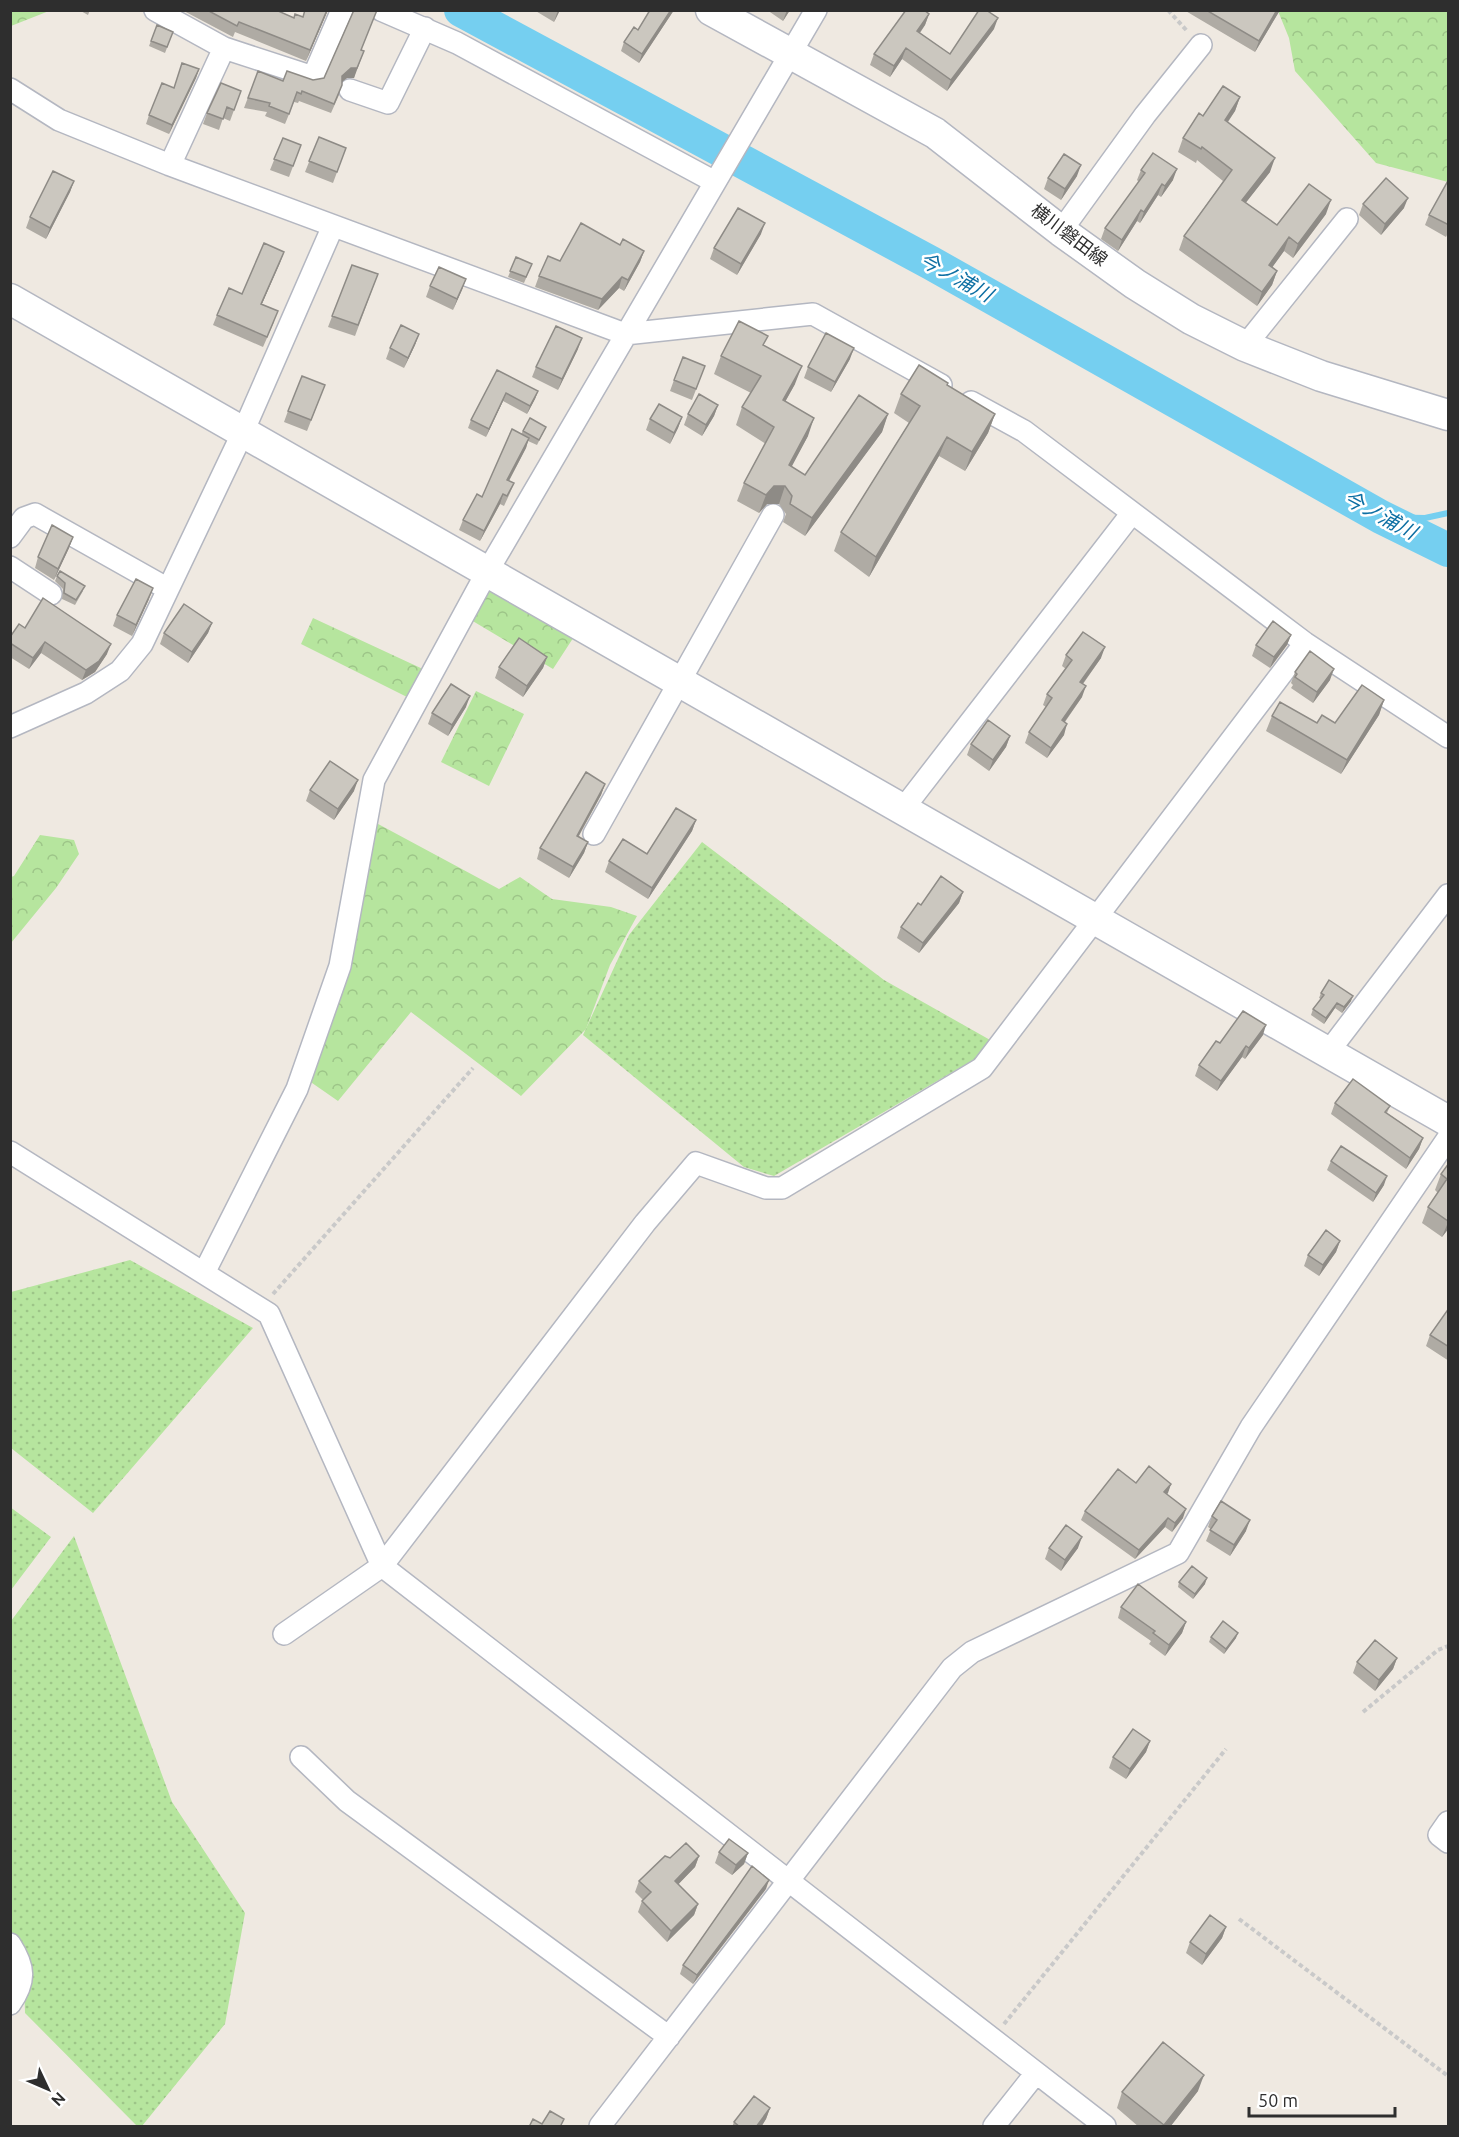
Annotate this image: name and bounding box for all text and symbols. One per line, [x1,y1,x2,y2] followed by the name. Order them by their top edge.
[1028,199,1112,269] street label: 横川磐田線
[916,247,999,307] water label: 今ノ浦川
[1340,486,1423,544] water label: 今ノ浦川
[18,2059,78,2119] north arrow
[1249,2080,1394,2118] scale bar
[48,2089,69,2110] text: N
[1258,2090,1298,2110] text: 50 m

